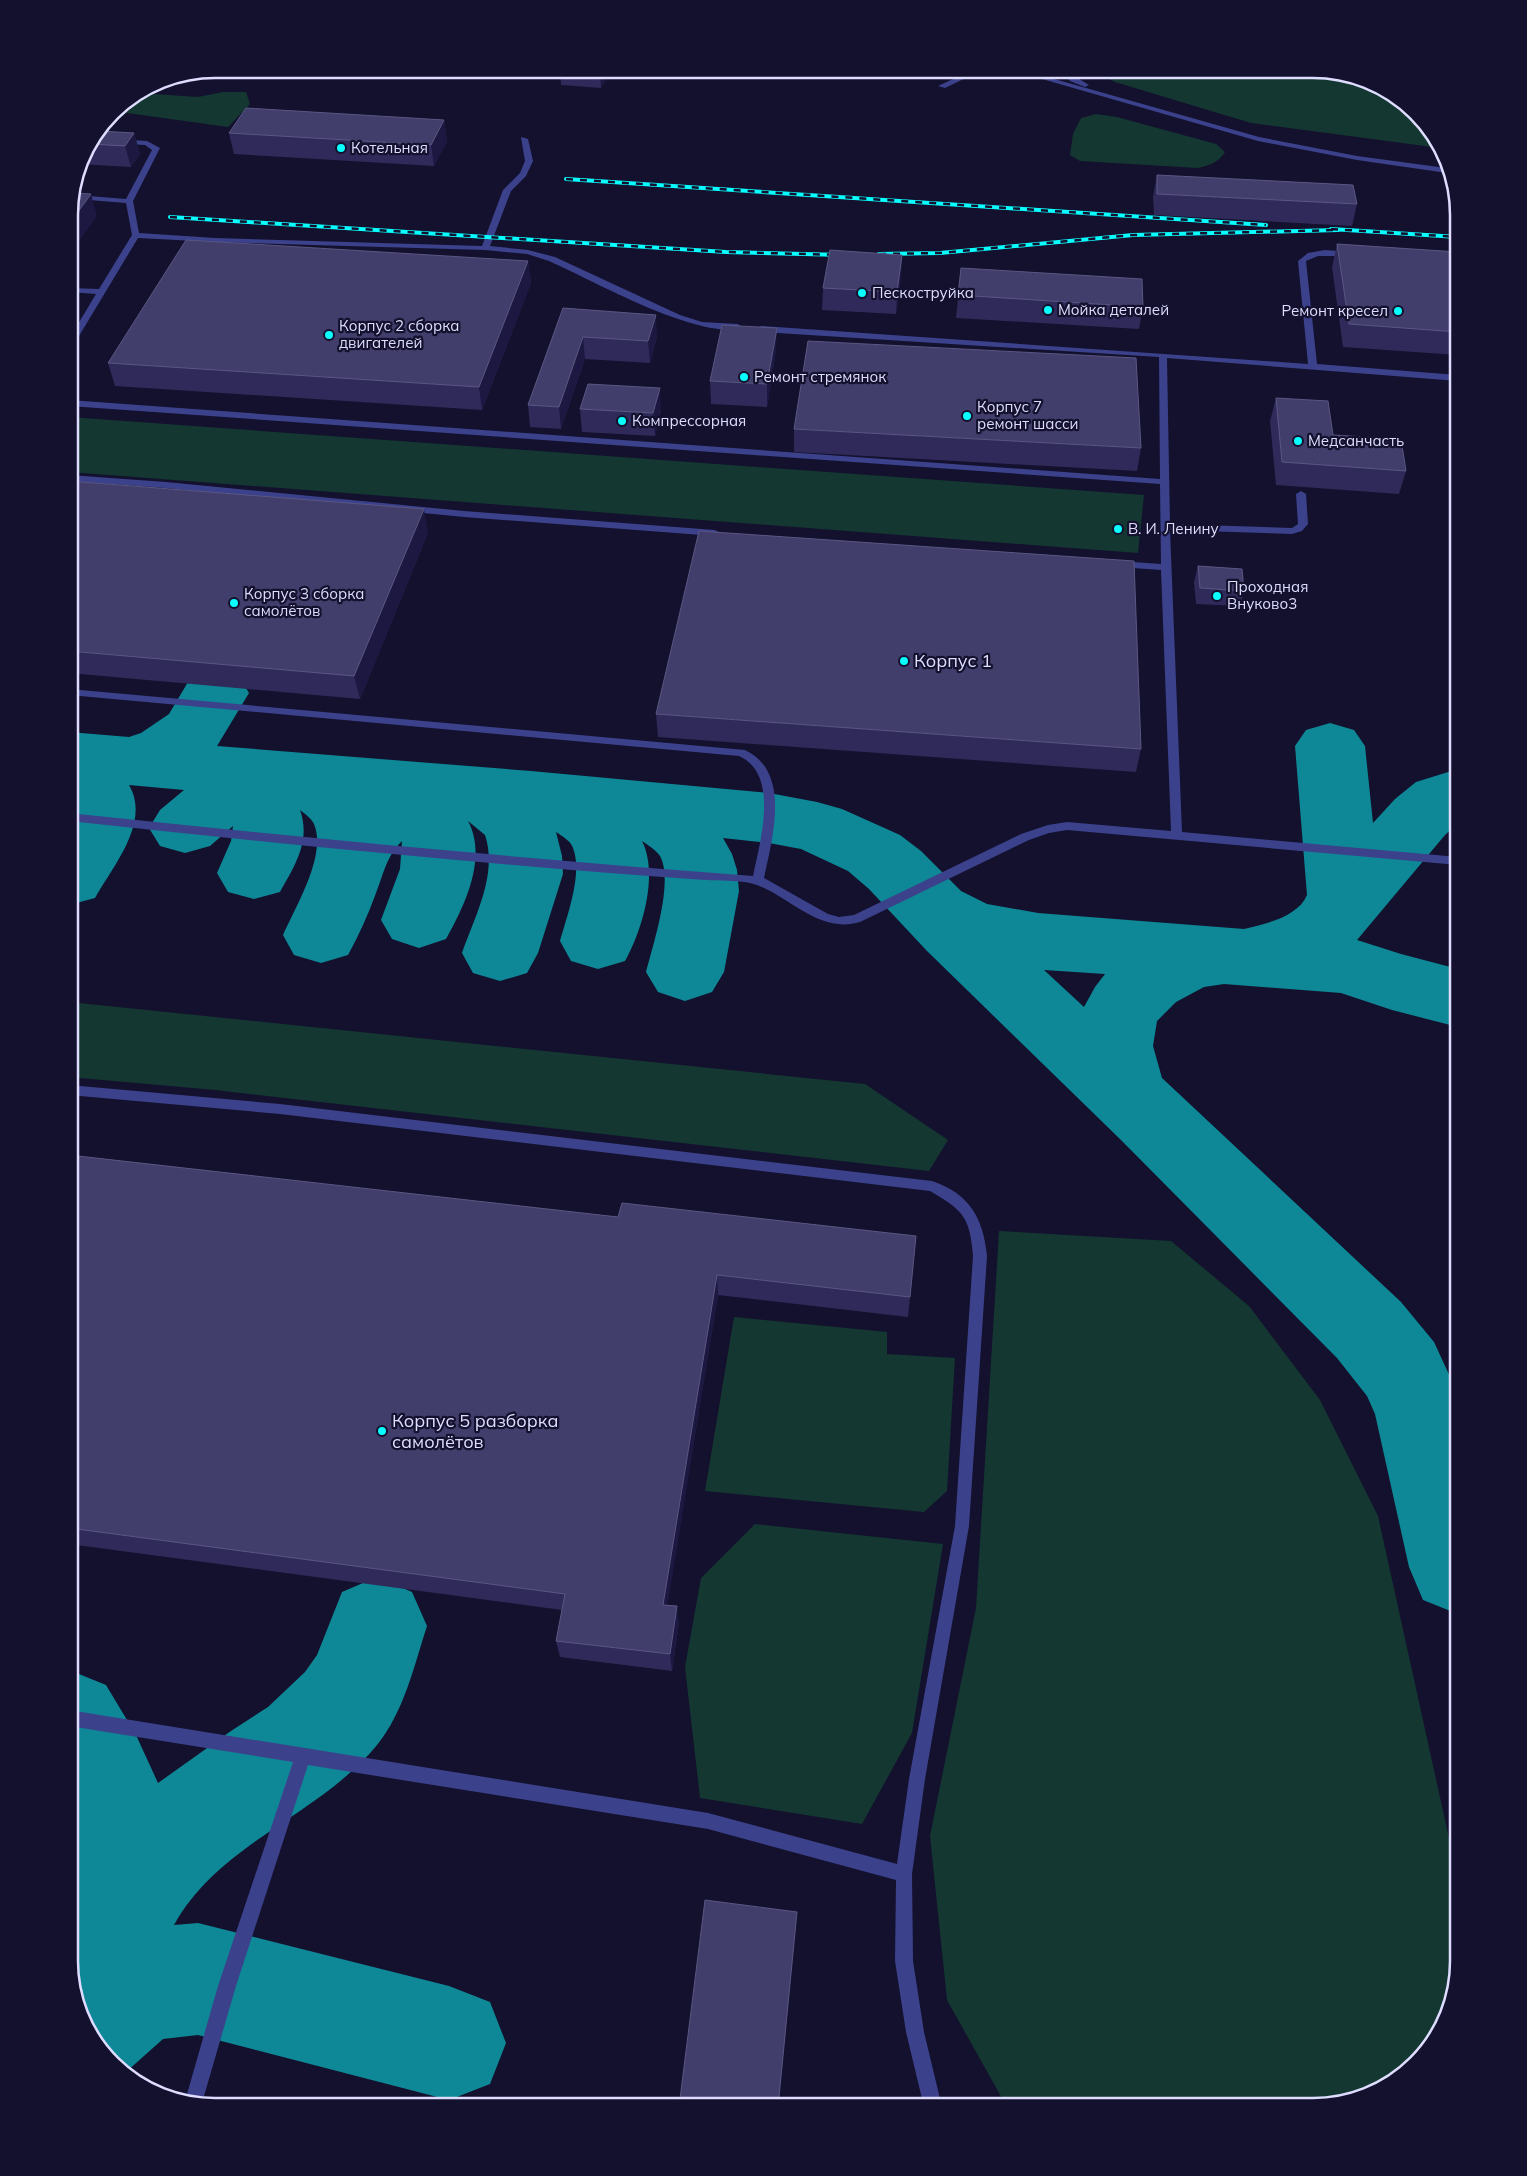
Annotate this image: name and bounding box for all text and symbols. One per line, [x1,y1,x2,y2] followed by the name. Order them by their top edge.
[351,138,428,157] place label: Котельная
[335,142,347,154] marker: Котельная
[872,283,974,302] place label: Пескоструйка
[856,287,868,299] marker: Пескоструйка
[1058,300,1169,319] place label: Мойка деталей
[1281,301,1388,320] place label: Ремонт кресел
[1042,304,1054,316] marker: Мойка деталей
[1392,305,1404,317] marker: Ремонт кресел
[339,316,459,352] place label: Корпус 2 сборка двигателей
[323,329,335,341] marker: Корпус 2 сборка двигателей
[754,367,887,386] place label: Ремонт стремянок
[738,371,750,383] marker: Ремонт стремянок
[977,397,1078,433] place label: Корпус 7 ремонт шасси
[961,410,973,422] marker: Корпус 7 ремонт шасси
[632,411,746,430] place label: Компрессорная
[616,415,628,427] marker: Компрессорная
[1308,431,1404,450] place label: Медсанчасть
[1292,435,1304,447] marker: Медсанчасть
[1128,519,1219,538] place label: В. И. Ленину
[1112,523,1124,535] marker: В. И. Ленину
[1227,577,1308,613] place label: Проходная Внуково3
[244,584,364,620] place label: Корпус 3 сборка самолётов
[1211,590,1223,602] marker: Проходная Внуково3
[228,597,240,609] marker: Корпус 3 сборка самолётов
[914,649,992,672] place label: Корпус 1
[898,655,910,667] marker: Корпус 1
[392,1409,558,1453] place label: Корпус 5 разборка самолётов
[376,1425,388,1437] marker: Корпус 5 разборка самолётов

